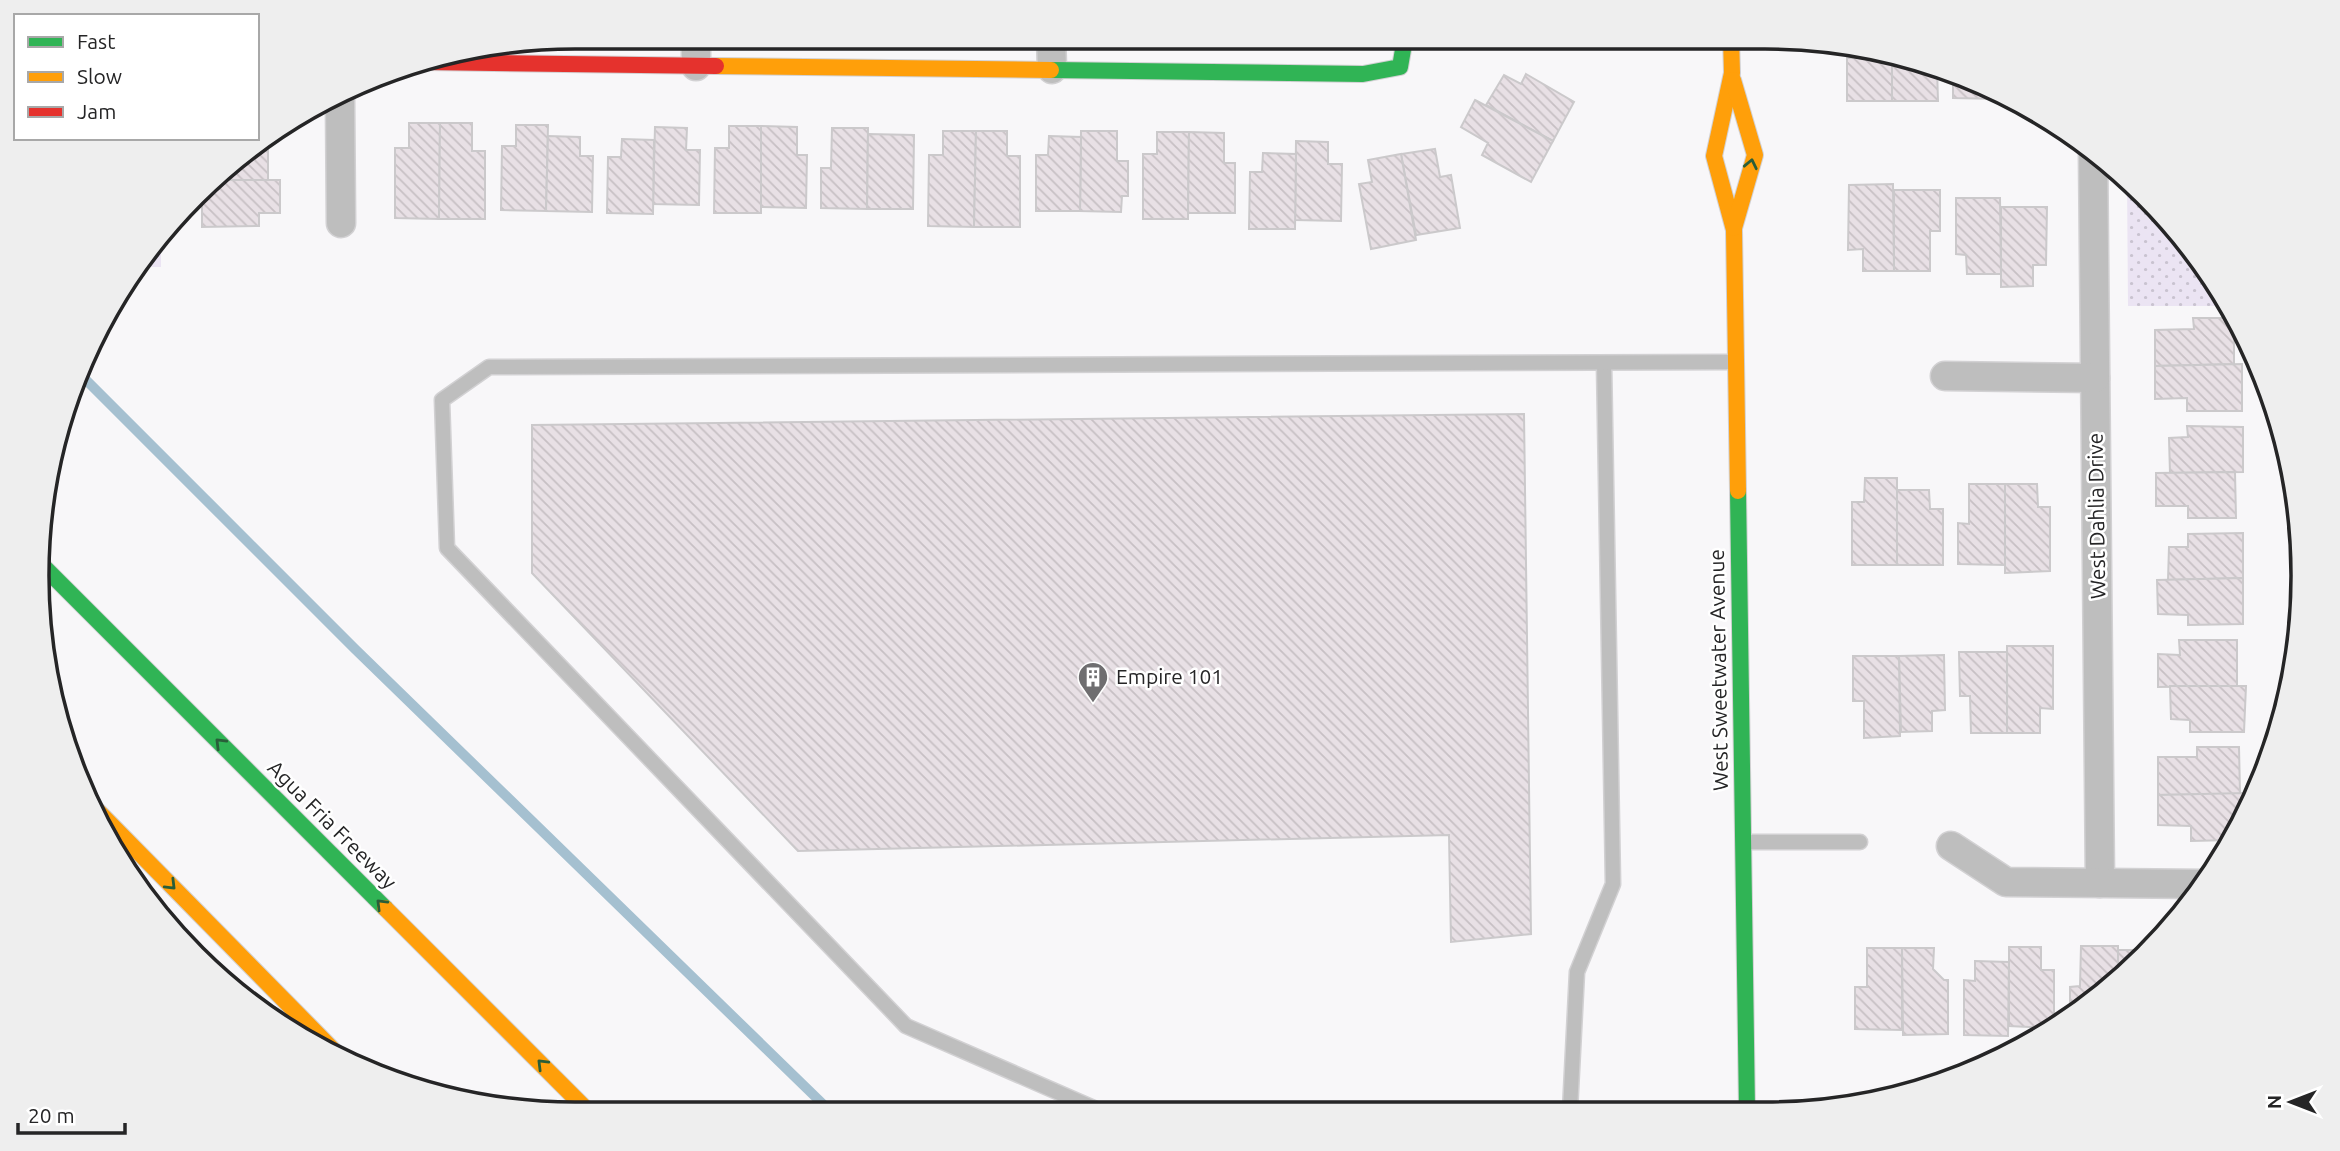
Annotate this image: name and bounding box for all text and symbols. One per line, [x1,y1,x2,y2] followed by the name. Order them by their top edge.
[14,14,259,140] legend
[77,29,115,53] text: Fast
[77,64,122,88] text: Slow
[77,99,116,123] text: Jam
[1743,158,1758,170] one-way arrow
[2083,433,2109,599] street label: West Dahlia Drive
[1704,549,1732,791] street label: West Sweetwater Avenue
[1076,660,1110,704] building icon: Empire 101
[1116,664,1223,688] place label: Empire 101
[216,739,228,751] one-way arrow
[264,755,402,893] street label: Agua Fria Freeway
[162,876,175,889] one-way arrow
[376,899,389,912] one-way arrow
[537,1060,550,1073] one-way arrow
[2256,1067,2326,1137] north arrow
[18,1092,124,1136] scale bar
[2263,1095,2285,1109] text: N
[28,1103,75,1127] text: 20 m

